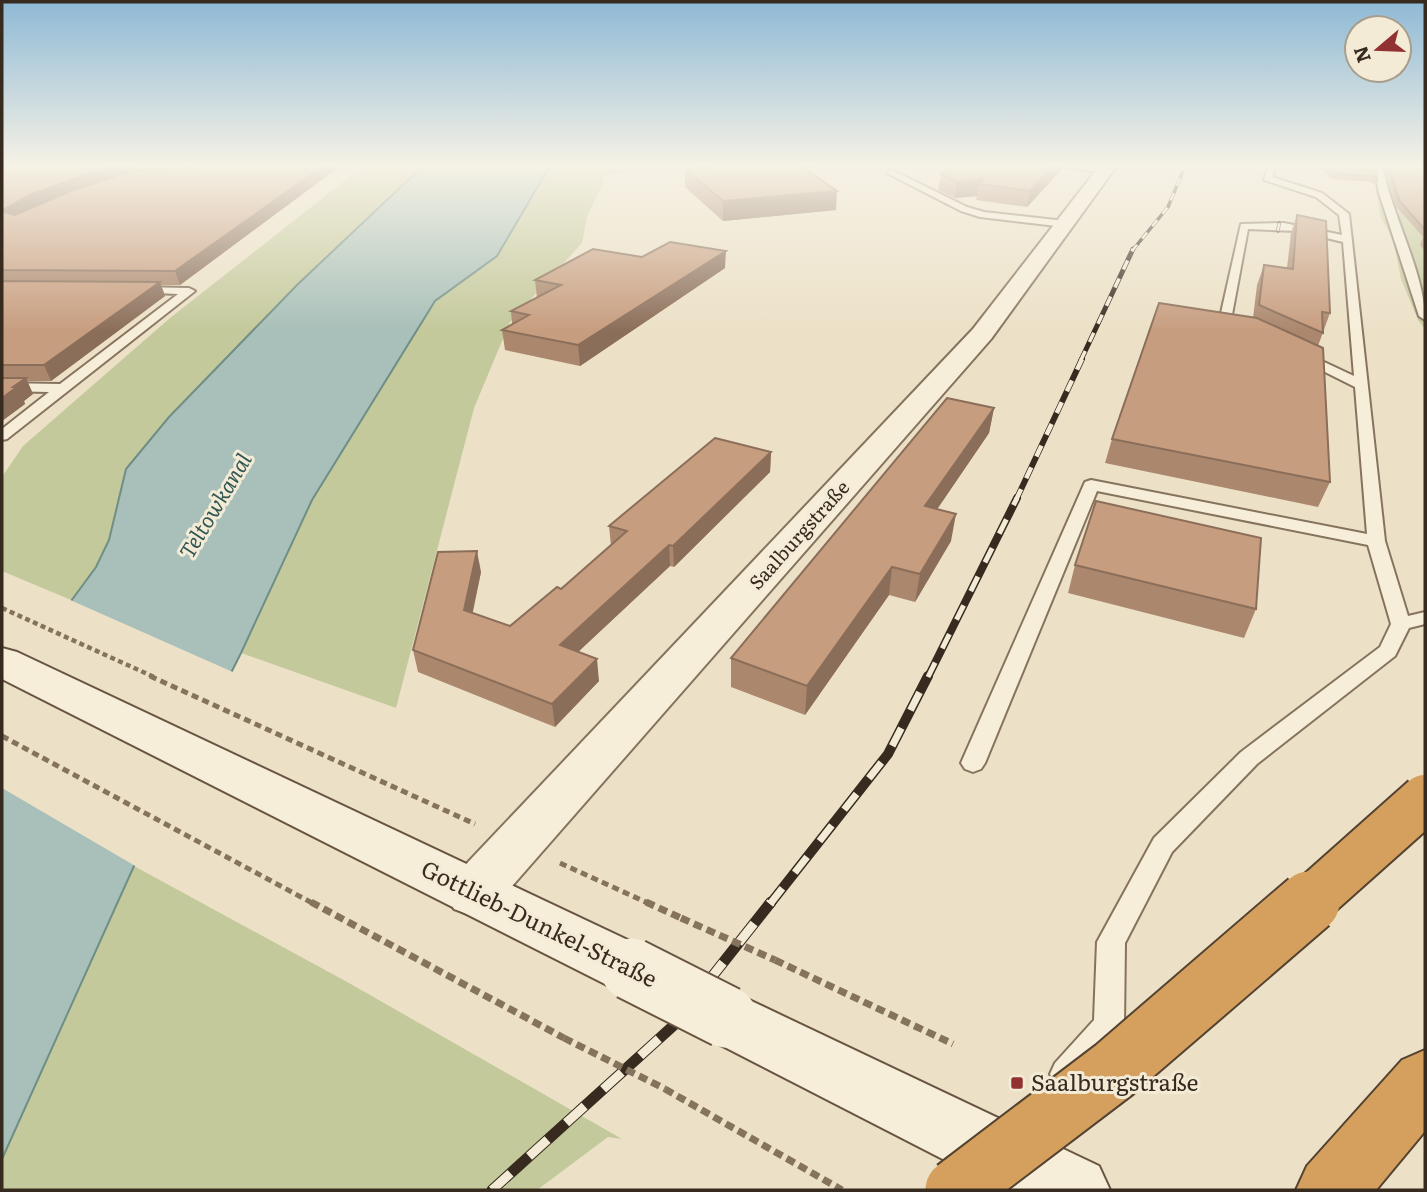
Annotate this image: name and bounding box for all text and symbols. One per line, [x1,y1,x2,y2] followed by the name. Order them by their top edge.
[1343,14,1413,84] north arrow
[1345,43,1377,67] text: N
[170,446,258,563] water label: Teltowkanal
[742,473,855,595] street label: Saalburgstraße
[416,850,664,994] street label: Gottlieb-Dunkel-Straße
[1031,1064,1199,1098] place label: Saalburgstraße
[1009,1075,1025,1091] marker: Saalburgstraße

